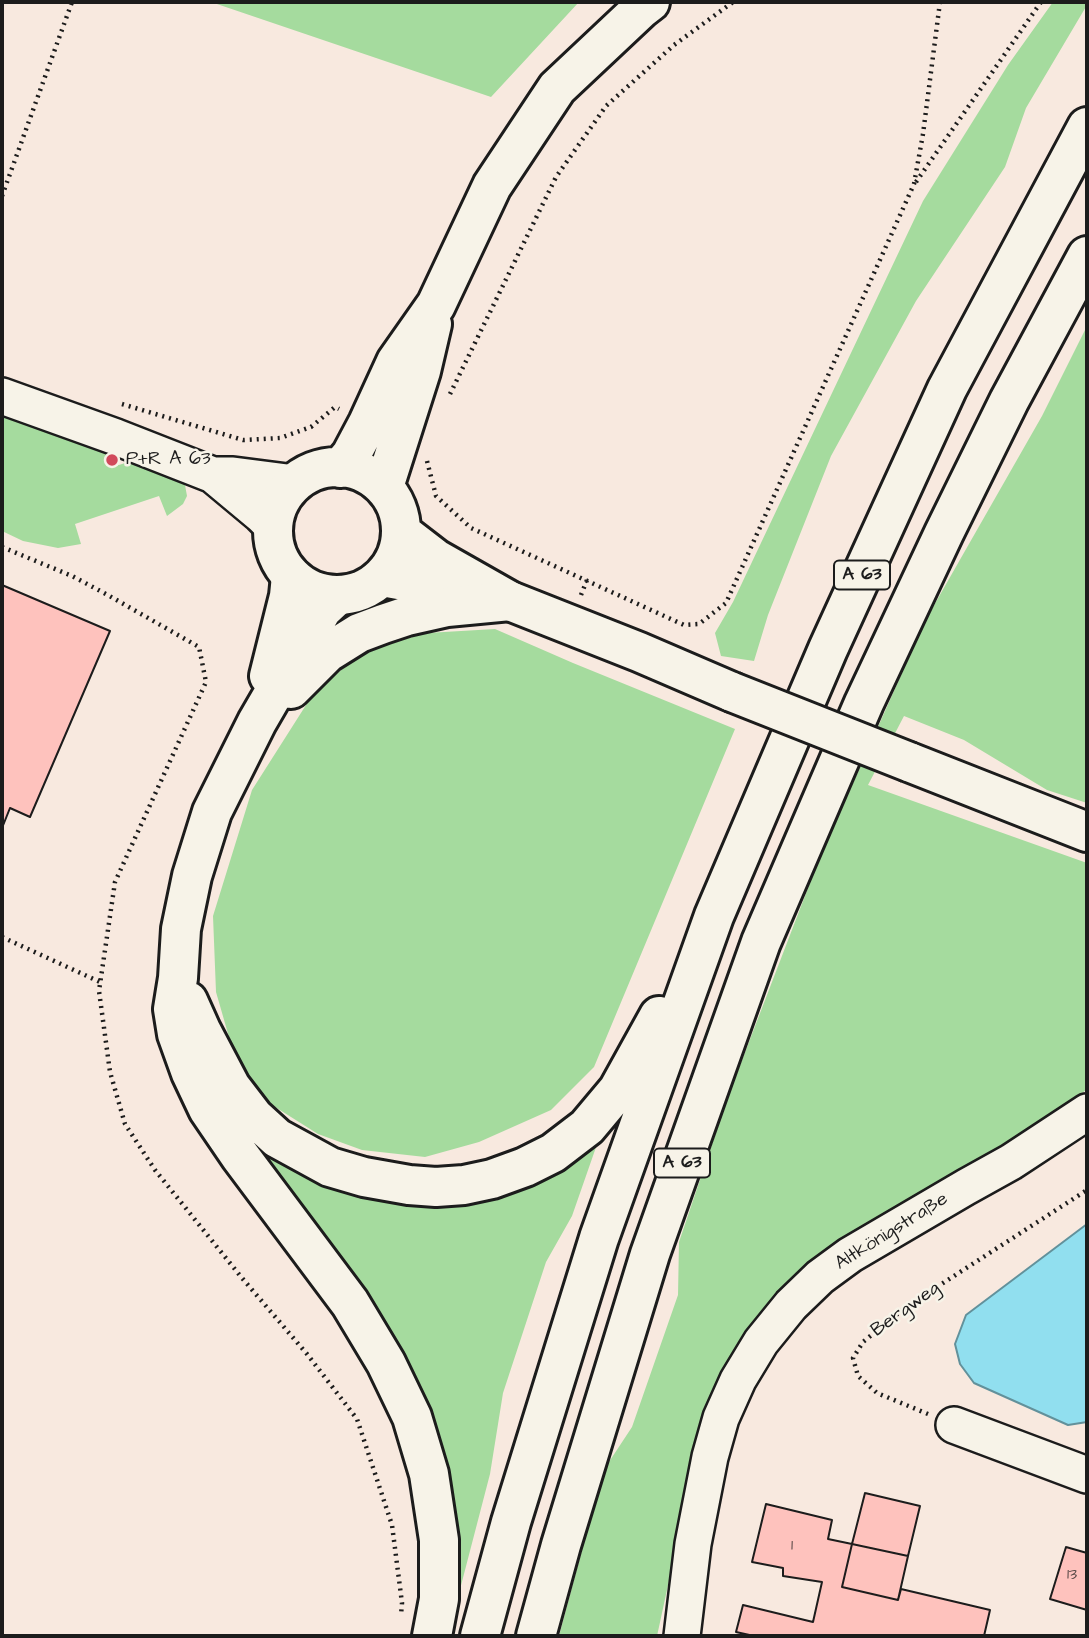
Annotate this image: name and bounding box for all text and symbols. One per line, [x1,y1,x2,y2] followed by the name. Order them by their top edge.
[126,449,211,471] place label: P+R A 63
[104,452,120,468] marker: P+R A 63
[834,560,890,590] road number: A 63
[654,1148,710,1178] road number: A 63
[831,1188,953,1276] street label: Altkönigstraße
[867,1277,945,1343] street label: Bergweg
[791,1537,793,1557] house number: 1
[1067,1566,1077,1586] house number: 13

